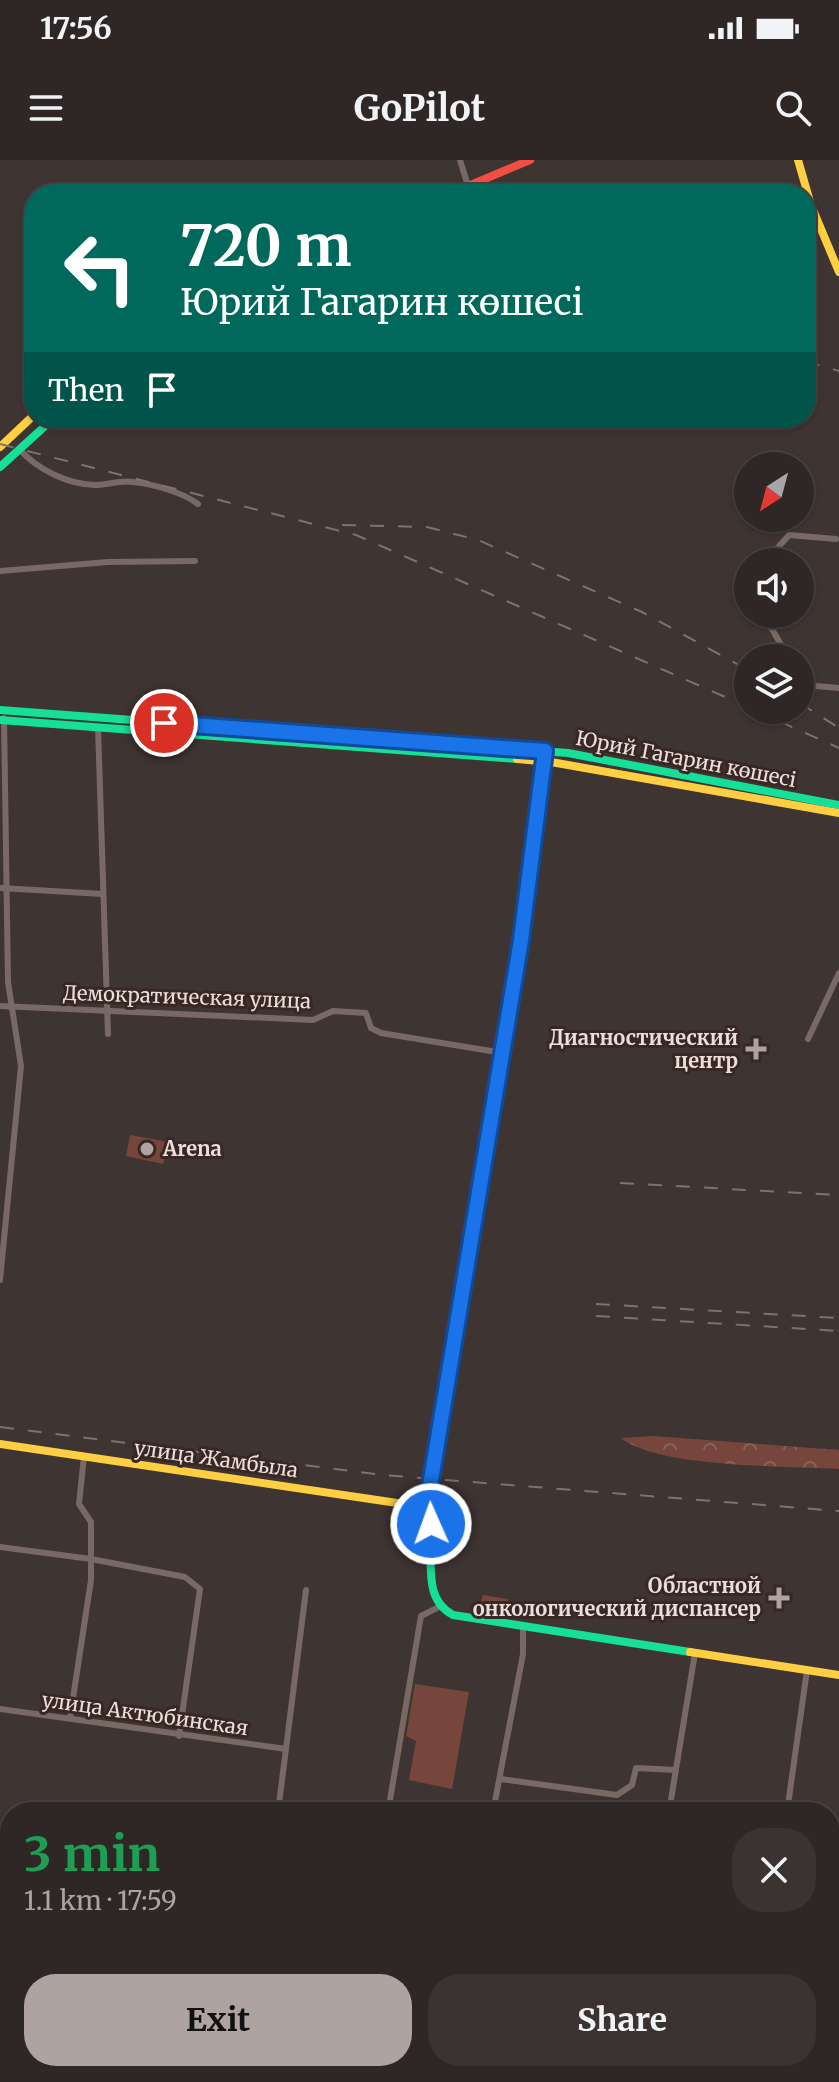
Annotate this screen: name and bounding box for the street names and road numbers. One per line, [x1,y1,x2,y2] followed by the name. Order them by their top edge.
[574,725,798,792] street label: Юрий Гагарин көшесі
[63,980,312,1013] street label: Демократическая улица
[132,1435,300,1482] street label: улица Жамбыла
[40,1687,250,1740] street label: улица Актюбинская

